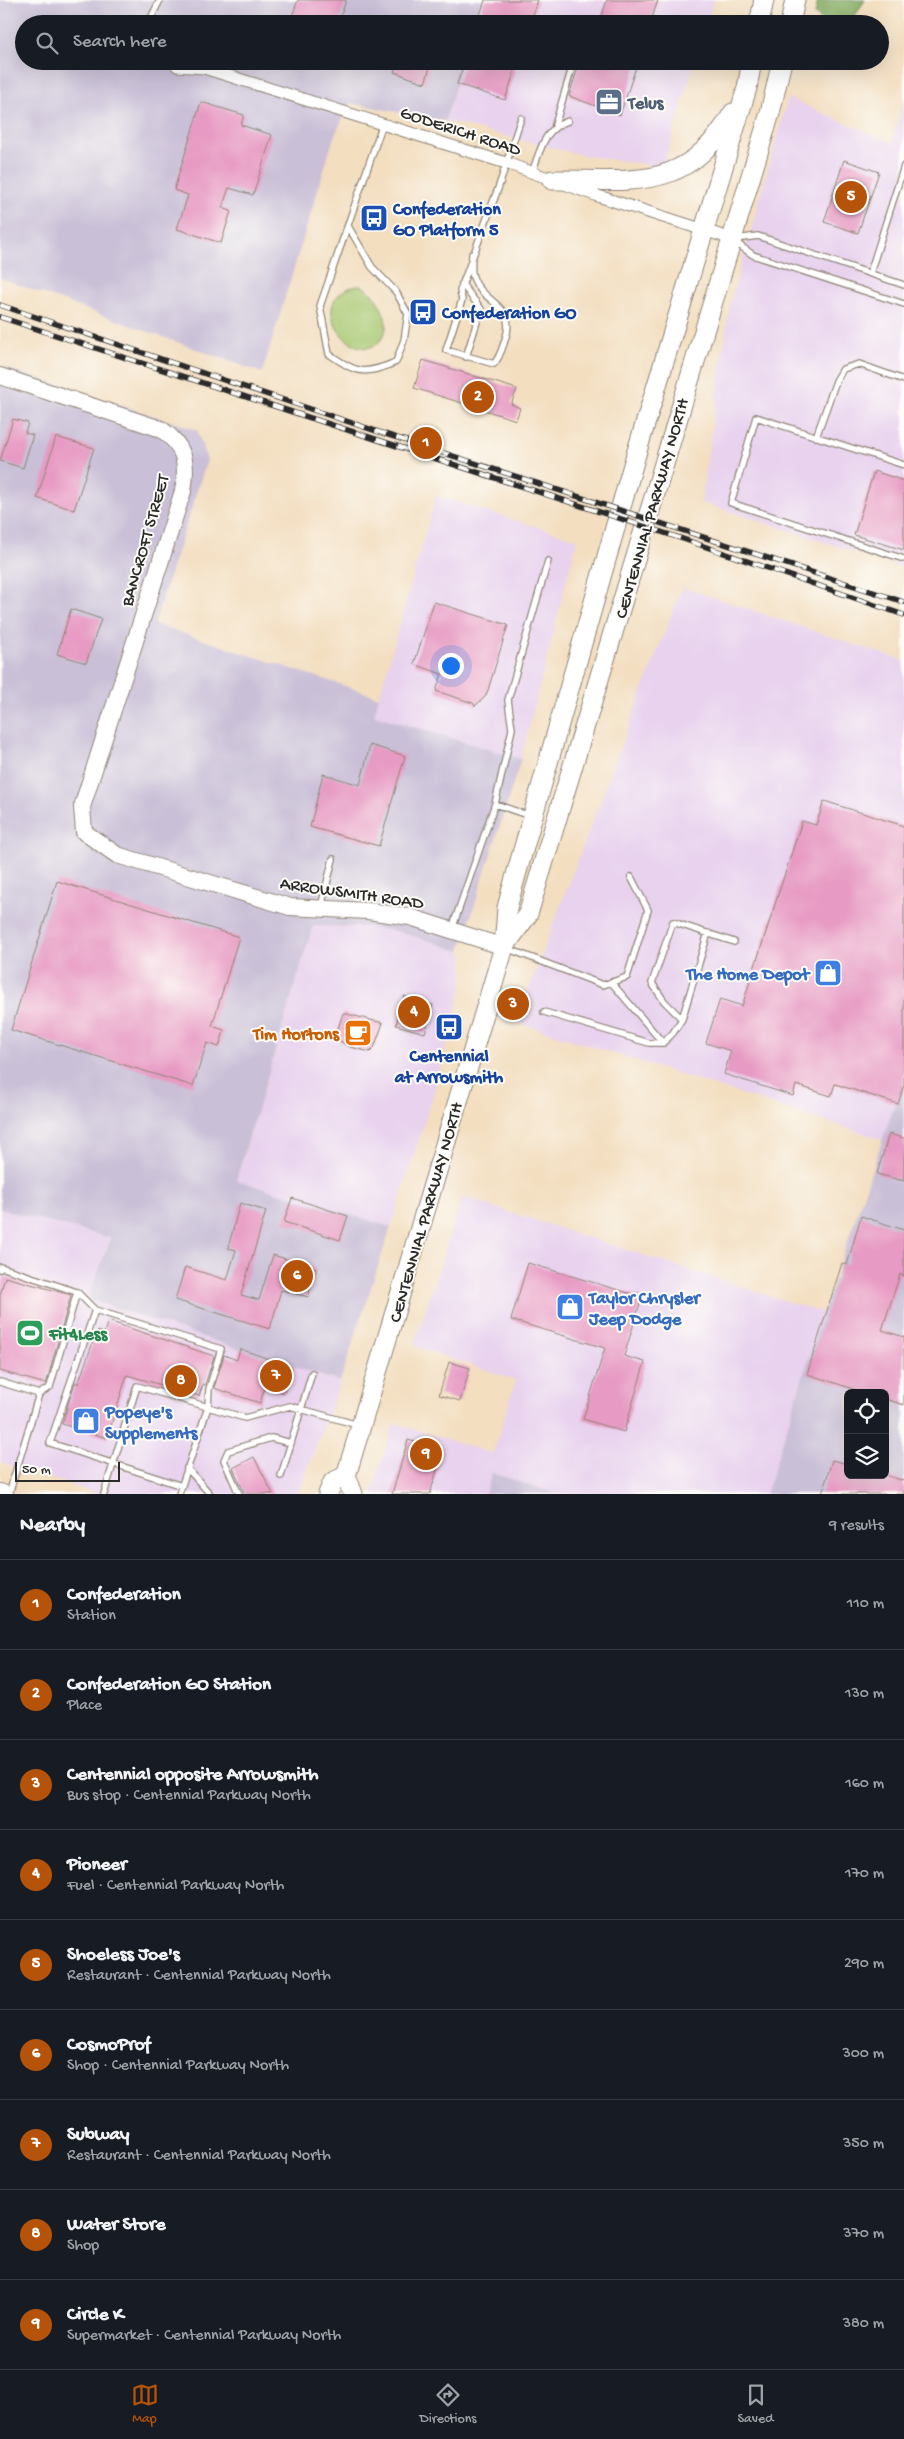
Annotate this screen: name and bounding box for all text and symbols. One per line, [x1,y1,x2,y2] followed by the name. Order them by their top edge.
[15,15,889,70] search box
[33,29,61,57] icon: search
[73,31,167,54] text: Search here
[594,87,624,117] office icon: Telus
[626,94,665,115] place label: Telus
[397,103,524,162] street label: GODERICH ROAD
[835,178,867,216] pin: 5
[392,200,501,242] place label: Confederation GO Platform 5
[359,203,389,233] bus stop icon: Confederation GO Platform 5
[408,297,438,327] bus stop icon: Confederation GO
[441,304,576,325] place label: Confederation GO
[462,378,494,416] pin: 2
[612,396,695,621] street label: CENTENNIAL PARKWAY NORTH
[410,424,442,462] pin: 1
[117,471,176,610] street label: BANCROFT STREET
[438,653,464,679] your location
[278,874,425,915] street label: ARROWSMITH ROAD
[813,958,843,988] shop icon: The Home Depot
[684,965,811,986] place label: The Home Depot
[497,985,529,1023] pin: 3
[398,993,430,1031] pin: 4
[434,1012,464,1042] bus stop icon: Centennial at Arrowsmith
[343,1018,373,1048] cafe icon: Tim Hortons
[251,1025,340,1046] place label: Tim Hortons
[394,1047,504,1089] place label: Centennial at Arrowsmith
[386,1100,469,1325] street label: CENTENNIAL PARKWAY NORTH
[281,1257,313,1295] pin: 6
[587,1289,702,1331] place label: Taylor Chrysler Jeep Dodge
[555,1292,585,1322] shop icon: Taylor Chrysler Jeep Dodge
[15,1318,45,1348] sports icon: Fit4Less
[48,1325,108,1346] place label: Fit4Less
[260,1357,292,1395] pin: 7
[165,1362,197,1400] pin: 8
[844,1389,889,1479] map controls
[844,1389,889,1434] button: locate
[104,1403,199,1445] place label: Popeye's Supplements
[71,1406,101,1436] shop icon: Popeye's Supplements
[844,1434,889,1479] button: layers
[410,1435,442,1473] pin: 9
[15,1459,120,1482] scale bar
[22,1462,51,1479] text: 50 m
[20,1514,85,1539] text: Nearby
[829,1517,884,1536] text: 9 results
[67,1584,181,1607] text: Confederation
[33,1595,39,1614] text: 1
[847,1595,884,1614] text: 110 m
[67,1607,116,1626] text: Station
[67,1674,271,1697] text: Confederation GO Station
[32,1685,40,1704] text: 2
[845,1685,884,1704] text: 130 m
[67,1697,102,1716] text: Place
[67,1764,319,1787] text: Centennial opposite Arrowsmith
[32,1775,40,1794] text: 3
[845,1775,884,1794] text: 160 m
[67,1787,311,1806] text: Bus stop · Centennial Parkway North
[67,1854,127,1877] text: Pioneer
[32,1865,40,1884] text: 4
[845,1865,884,1884] text: 170 m
[67,1877,284,1896] text: Fuel · Centennial Parkway North
[67,1944,180,1967] text: Shoeless Joe's
[32,1955,40,1974] text: 5
[844,1955,884,1974] text: 290 m
[67,1967,331,1986] text: Restaurant · Centennial Parkway North
[67,2034,150,2057] text: CosmoProf
[32,2045,40,2064] text: 6
[842,2045,884,2064] text: 300 m
[67,2057,289,2076] text: Shop · Centennial Parkway North
[67,2124,129,2147] text: Subway
[32,2135,40,2154] text: 7
[843,2135,884,2154] text: 350 m
[67,2147,331,2166] text: Restaurant · Centennial Parkway North
[67,2214,165,2237] text: Water Store
[32,2225,40,2244] text: 8
[843,2225,884,2244] text: 370 m
[67,2237,99,2256] text: Shop
[67,2304,124,2327] text: Circle K
[32,2315,40,2334] text: 9
[843,2315,884,2334] text: 380 m
[67,2327,341,2346] text: Supermarket · Centennial Parkway North
[131,2381,159,2428] tab: Map
[420,2381,477,2428] tab: Directions
[738,2381,773,2428] tab: Saved

